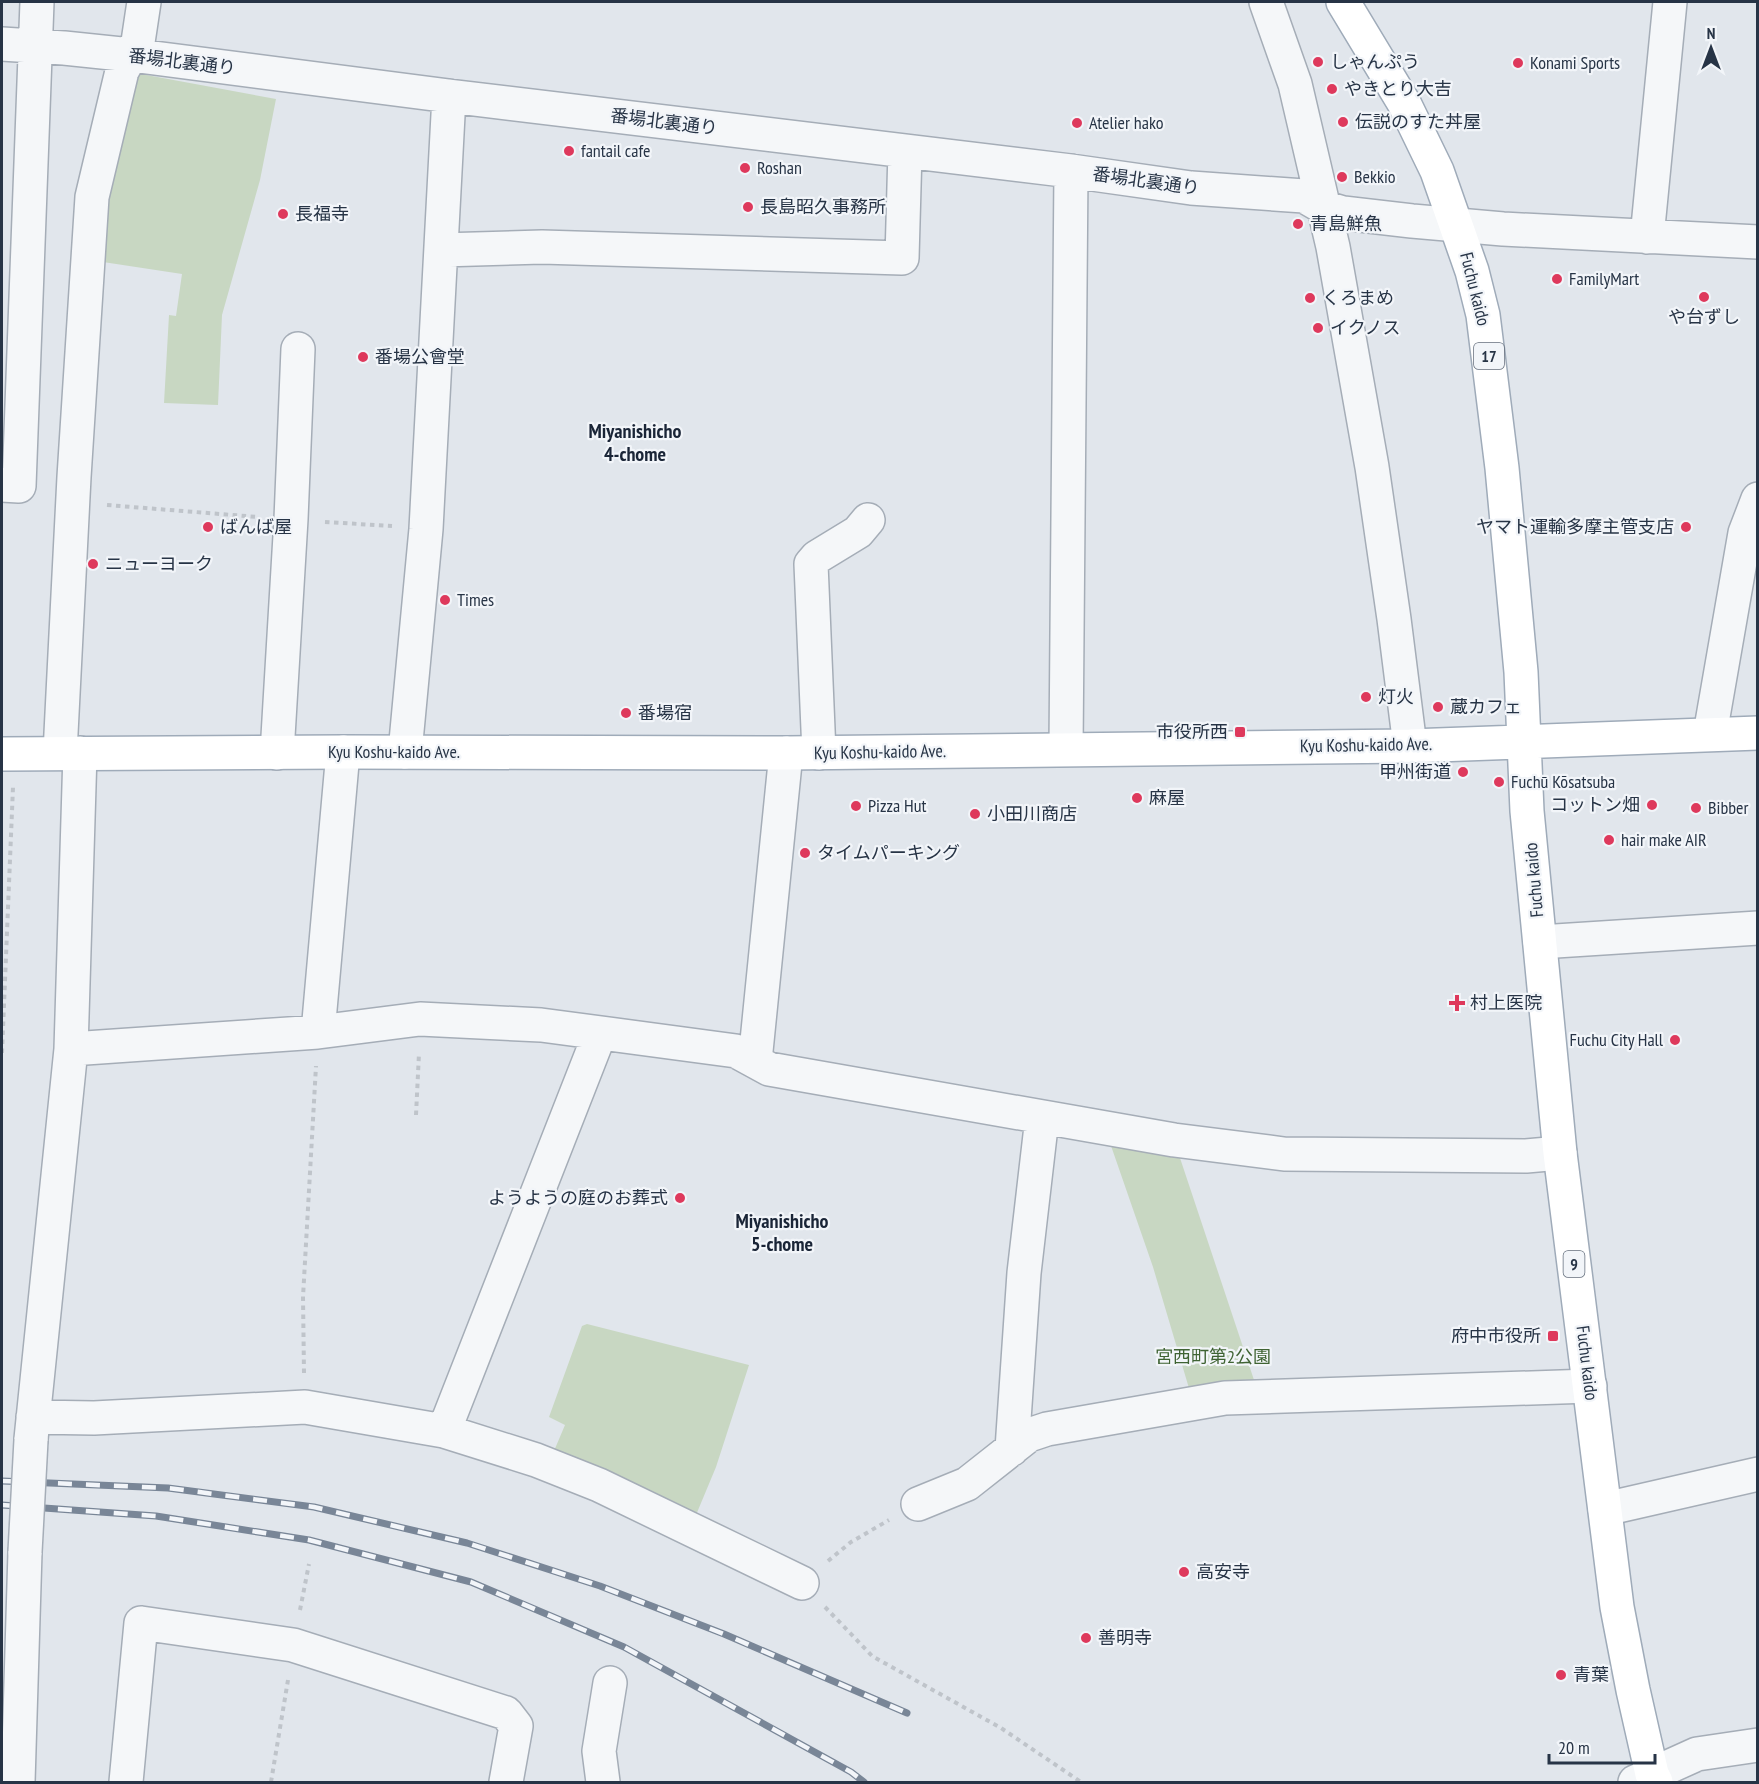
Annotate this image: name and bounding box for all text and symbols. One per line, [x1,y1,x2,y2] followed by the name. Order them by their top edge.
[1681,18,1741,78] north arrow
[1707,23,1715,43] text: N
[127,44,237,79] street label: 番場北裏通り
[1330,50,1420,73] place label: しゃんぷう
[1530,51,1620,74] place label: Konami Sports
[1311,55,1325,69] marker: しゃんぷう
[1511,56,1525,70] marker: Konami Sports
[1344,77,1452,100] place label: やきとり大吉
[1325,82,1339,96] marker: やきとり大吉
[609,104,719,139] street label: 番場北裏通り
[1355,110,1481,133] place label: 伝説のすた丼屋
[1089,111,1164,134] place label: Atelier hako
[1336,115,1350,129] marker: 伝説のすた丼屋
[1070,116,1084,130] marker: Atelier hako
[581,139,650,162] place label: fantail cafe
[562,144,576,158] marker: fantail cafe
[757,156,802,179] place label: Roshan
[738,161,752,175] marker: Roshan
[1091,162,1201,199] street label: 番場北裏通り
[1354,165,1396,188] place label: Bekkio
[1335,170,1349,184] marker: Bekkio
[760,195,886,218] place label: 長島昭久事務所
[741,200,755,214] marker: 長島昭久事務所
[295,202,349,225] place label: 長福寺
[276,207,290,221] marker: 長福寺
[1310,212,1382,235] place label: 青島鮮魚
[1291,217,1305,231] marker: 青島鮮魚
[1455,250,1496,328] street label: Fuchu kaido
[1569,267,1639,290] place label: FamilyMart
[1550,272,1564,286] marker: FamilyMart
[1322,286,1394,309] place label: くろまめ
[1697,290,1711,304] marker: や台ずし
[1303,291,1317,305] marker: くろまめ
[1668,305,1740,328] place label: や台ずし
[1330,316,1401,339] place label: イクノス
[1311,321,1325,335] marker: イクノス
[1474,343,1504,369] road number: 17
[375,345,465,368] place label: 番場公會堂
[356,350,370,364] marker: 番場公會堂
[589,418,682,467] district label: Miyanishicho 4-chome
[220,515,292,538] place label: ばんば屋
[1476,515,1674,538] place label: ヤマト運輸多摩主管支店
[201,520,215,534] marker: ばんば屋
[1679,520,1693,534] marker: ヤマト運輸多摩主管支店
[105,552,213,575] place label: ニューヨーク
[86,557,100,571] marker: ニューヨーク
[457,588,494,611] place label: Times
[438,593,452,607] marker: Times
[1378,685,1414,708] place label: 灯火
[1359,690,1373,704] marker: 灯火
[1450,695,1522,718] place label: 蔵カフェ
[1431,700,1445,714] marker: 蔵カフェ
[638,701,692,724] place label: 番場宿
[619,706,633,720] marker: 番場宿
[1156,720,1228,743] place label: 市役所西
[1233,725,1247,739] marker: 市役所西
[1300,732,1432,757] street label: Kyu Koshu-kaido Ave.
[814,739,946,764] street label: Kyu Koshu-kaido Ave.
[328,740,460,763] street label: Kyu Koshu-kaido Ave.
[1379,760,1451,783] place label: 甲州街道
[1456,765,1470,779] marker: 甲州街道
[1511,770,1615,793] place label: Fuchū Kōsatsuba
[1492,775,1506,789] marker: Fuchū Kōsatsuba
[1149,786,1185,809] place label: 麻屋
[1130,791,1144,805] marker: 麻屋
[1550,793,1640,816] place label: コットン畑
[868,794,926,817] place label: Pizza Hut
[1708,796,1748,819] place label: Bibber
[1645,798,1659,812] marker: コットン畑
[849,799,863,813] marker: Pizza Hut
[1689,801,1703,815] marker: Bibber
[987,802,1077,825] place label: 小田川商店
[968,807,982,821] marker: 小田川商店
[1621,828,1707,851] place label: hair make AIR
[1602,833,1616,847] marker: hair make AIR
[817,841,960,864] place label: タイムパーキング
[1519,842,1548,918] street label: Fuchu kaido
[798,846,812,860] marker: タイムパーキング
[1470,991,1542,1014] place label: 村上医院
[1448,994,1466,1012] marker: 村上医院
[1570,1028,1664,1051] place label: Fuchu City Hall
[1668,1033,1682,1047] marker: Fuchu City Hall
[488,1186,668,1209] place label: ようようの庭のお葬式
[673,1191,687,1205] marker: ようようの庭のお葬式
[736,1208,829,1257] district label: Miyanishicho 5-chome
[1564,1251,1584,1277] road number: 9
[1451,1324,1541,1347] place label: 府中市役所
[1572,1324,1603,1402] street label: Fuchu kaido
[1546,1329,1560,1343] marker: 府中市役所
[1155,1345,1271,1368] park label: 宮西町第2公園
[1196,1560,1250,1583] place label: 高安寺
[1177,1565,1191,1579] marker: 高安寺
[1098,1626,1152,1649] place label: 善明寺
[1079,1631,1093,1645] marker: 善明寺
[1573,1663,1609,1686] place label: 青葉
[1554,1668,1568,1682] marker: 青葉
[1549,1727,1656,1765] scale bar
[1558,1736,1590,1759] text: 20 m

